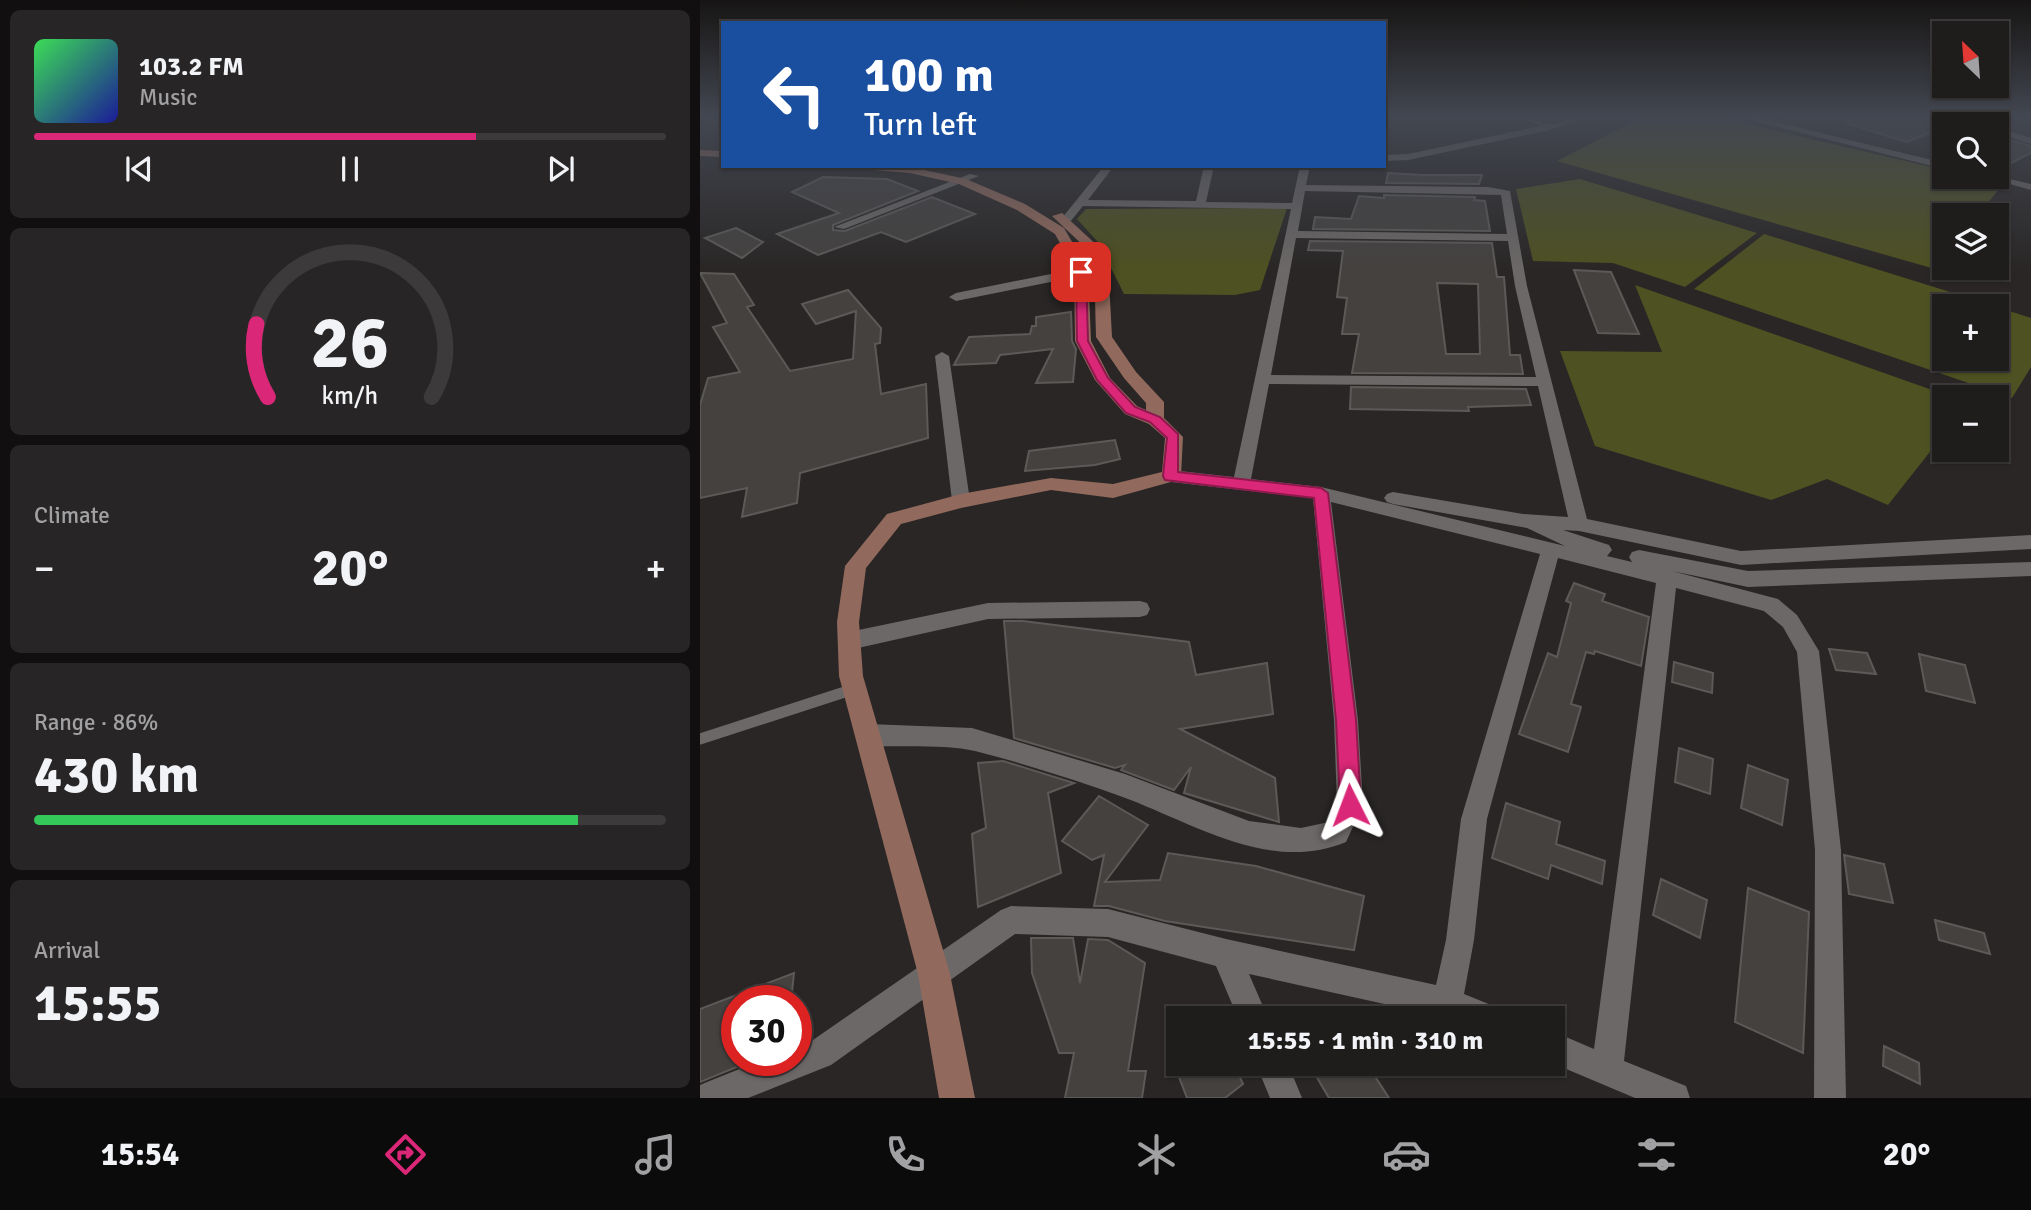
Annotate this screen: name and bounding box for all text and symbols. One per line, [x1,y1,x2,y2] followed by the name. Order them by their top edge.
[1932,21,2009,98] north arrow
[1932,21,2009,462] map controls
[864,45,994,105] text: 100 m
[749,49,840,140] icon: left
[139,51,244,83] text: 103.2 FM
[139,83,197,112] text: Music
[864,105,977,144] text: Turn left
[1932,112,2009,189] button: search
[120,150,158,188] icon: previous
[331,150,369,188] icon: pause
[542,150,580,188] icon: next
[1932,203,2009,280] button: layers
[1051,242,1111,302] pin
[1062,253,1100,291] icon: arrive
[1932,294,2009,371] button: +
[311,300,389,389] text: 26
[322,380,378,411] text: km/h
[1932,385,2009,462] button: −
[34,501,110,530] text: Climate
[312,536,388,600] text: 20°
[34,545,55,592] text: −
[645,545,666,592] text: +
[34,708,158,737] text: Range · 86%
[34,743,199,807] text: 430 km
[1313,768,1387,842] position arrow
[34,936,100,965] text: Arrival
[34,971,162,1035] text: 15:55
[721,985,812,1076] speed limit sign: 30
[1248,1025,1483,1057] text: 15:55 · 1 min · 310 m
[381,1130,430,1179] icon: directions
[631,1130,680,1179] icon: music
[881,1130,930,1179] icon: phone
[1132,1130,1181,1179] icon: climate
[1382,1130,1431,1179] icon: car
[1632,1130,1681,1179] icon: filters
[101,1135,179,1174] text: 15:54
[1883,1135,1930,1174] text: 20°

